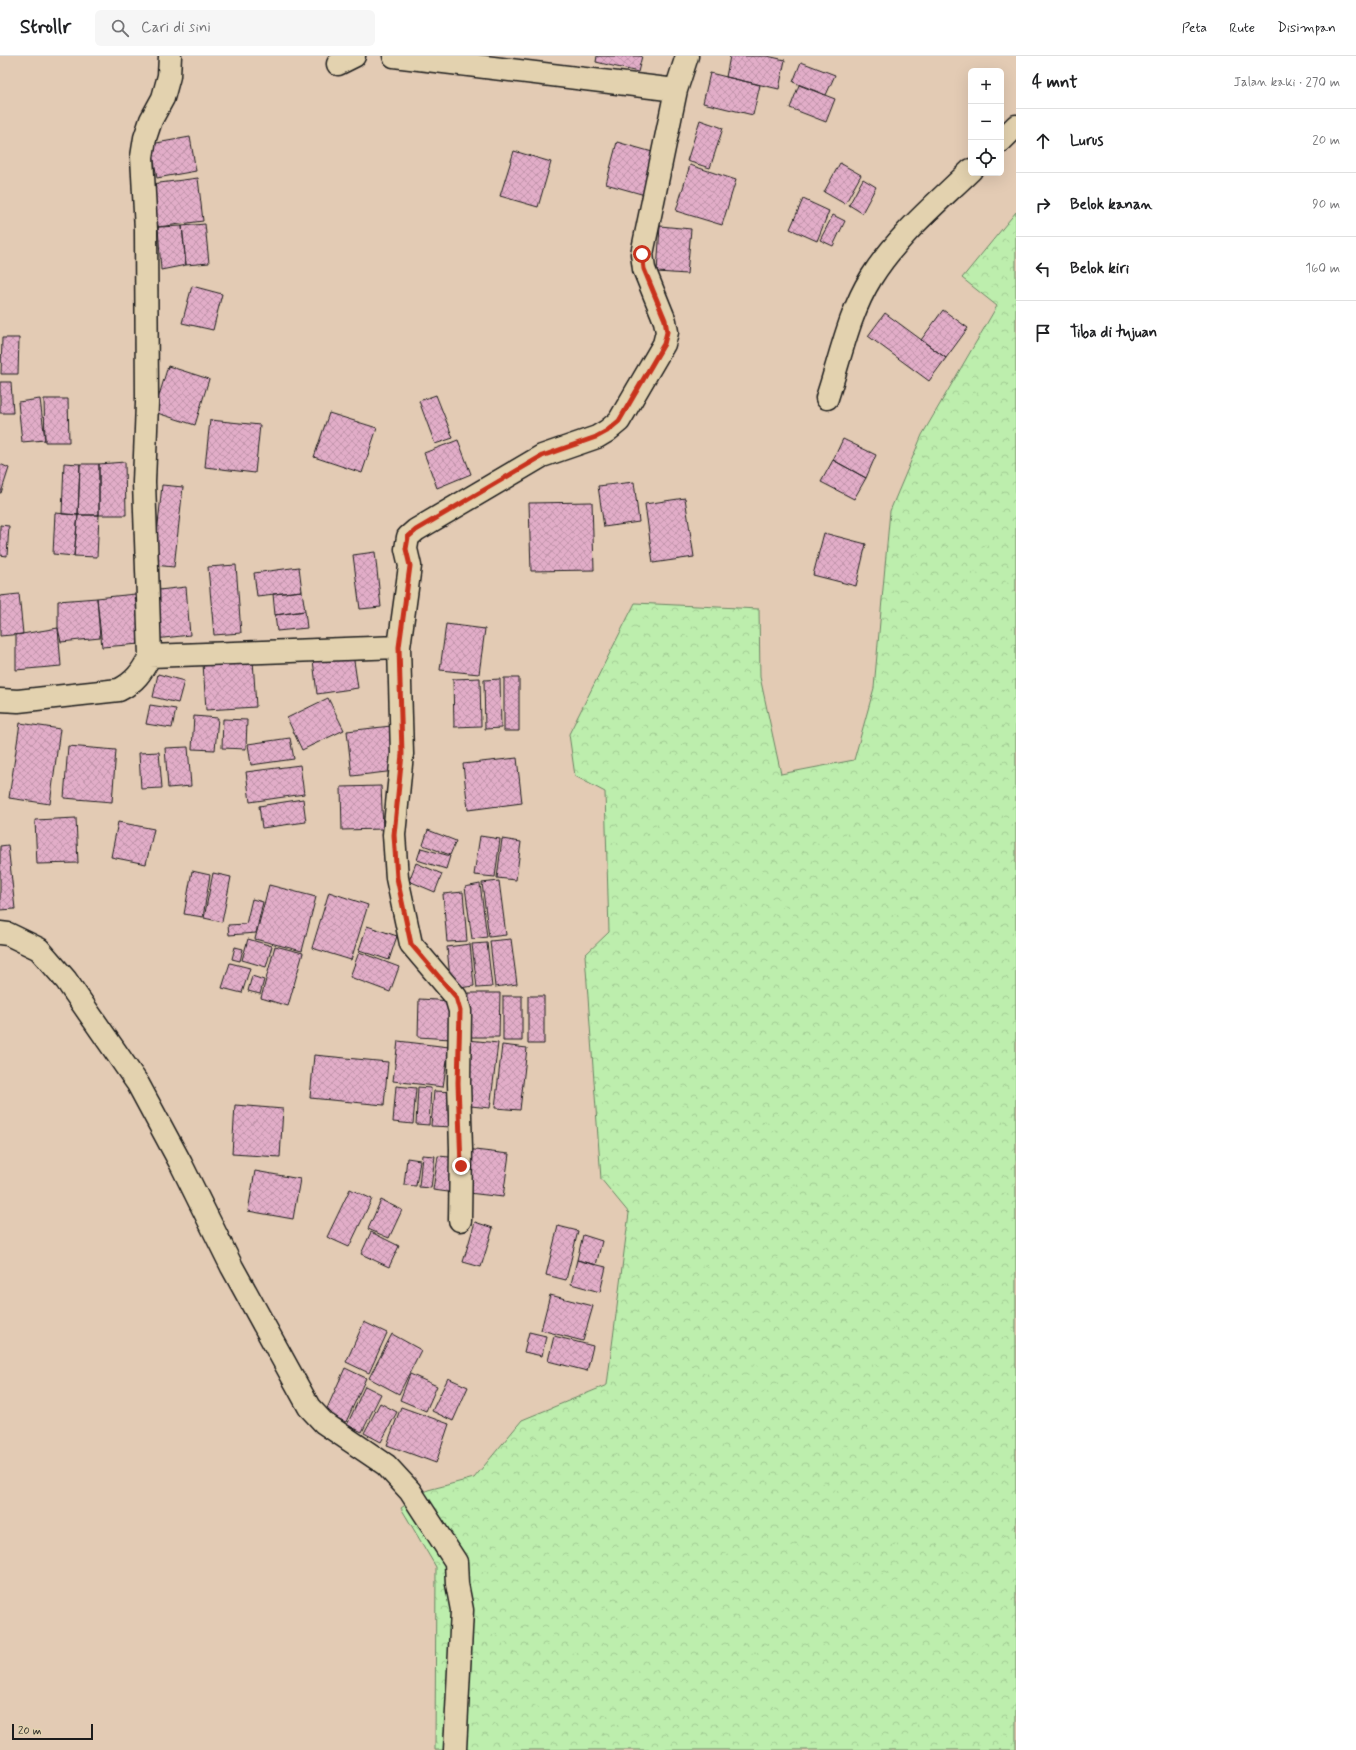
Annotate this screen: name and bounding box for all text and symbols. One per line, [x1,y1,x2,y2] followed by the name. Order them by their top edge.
[95,10,375,46] search box
[20,15,71,40] text: Strollr
[109,17,131,39] icon: search
[141,18,211,38] text: Cari di sini
[1182,19,1207,37] text: Peta
[1229,19,1255,37] text: Rute
[1277,19,1336,37] text: Disimpan
[968,68,1004,176] map controls
[968,68,1004,104] button: +
[1032,71,1077,93] text: 4 mnt
[1233,74,1340,91] text: Jalan kaki · 270 m
[968,104,1004,140] button: −
[1032,130,1054,152] icon: ahead
[1070,131,1103,151] text: Lurus
[1312,132,1340,149] text: 20 m
[968,140,1004,176] button: locate
[1032,194,1054,216] icon: right
[1070,195,1153,215] text: Belok kanan
[1312,196,1340,213] text: 90 m
[633,245,651,263] route start
[1032,258,1054,280] icon: left
[1070,259,1129,279] text: Belok kiri
[1305,260,1340,277] text: 160 m
[1032,322,1054,344] icon: arrive
[1070,323,1157,343] text: Tiba di tujuan
[452,1157,470,1175] route end
[12,1722,93,1741] scale bar
[18,1724,41,1738] text: 20 m

